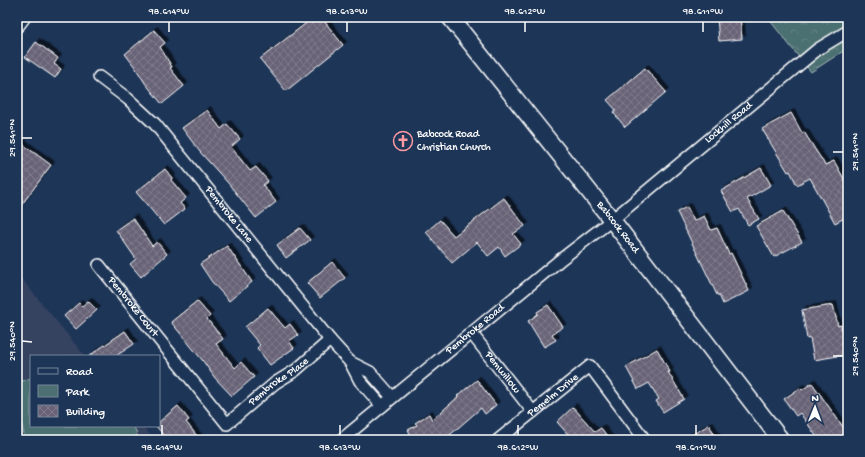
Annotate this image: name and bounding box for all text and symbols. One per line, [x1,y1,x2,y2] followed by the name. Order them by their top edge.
[148,6,190,18] text: 98.614°W
[326,6,368,18] text: 98.613°W
[504,6,546,18] text: 98.612°W
[682,6,723,18] text: 98.611°W
[703,99,756,146] street label: Lockhill Road
[7,118,19,157] text: 29.541°N
[416,129,491,154] place label: Babcock Road Christian Church
[392,130,414,152] church icon: Babcock Road Christian Church
[850,132,862,171] text: 29.541°N
[201,183,255,246] street label: Pembroke Lane
[593,198,642,257] street label: Babcock Road
[105,274,162,341] street label: Pembroke Court
[443,301,508,358] street label: Pembroke Road
[7,321,19,361] text: 29.540°N
[850,336,862,376] text: 29.540°N
[482,349,522,396] street label: Pemwillow
[30,355,160,427] legend
[246,355,312,409] street label: Pembroke Place
[66,366,93,380] text: Road
[525,371,582,420] street label: Pemelm Drive
[65,386,91,400] text: Park
[795,387,835,427] north arrow
[811,393,819,405] text: N
[65,406,105,420] text: Building
[141,442,183,454] text: 98.614°W
[319,442,361,454] text: 98.613°W
[497,442,539,454] text: 98.612°W
[675,442,716,454] text: 98.611°W

